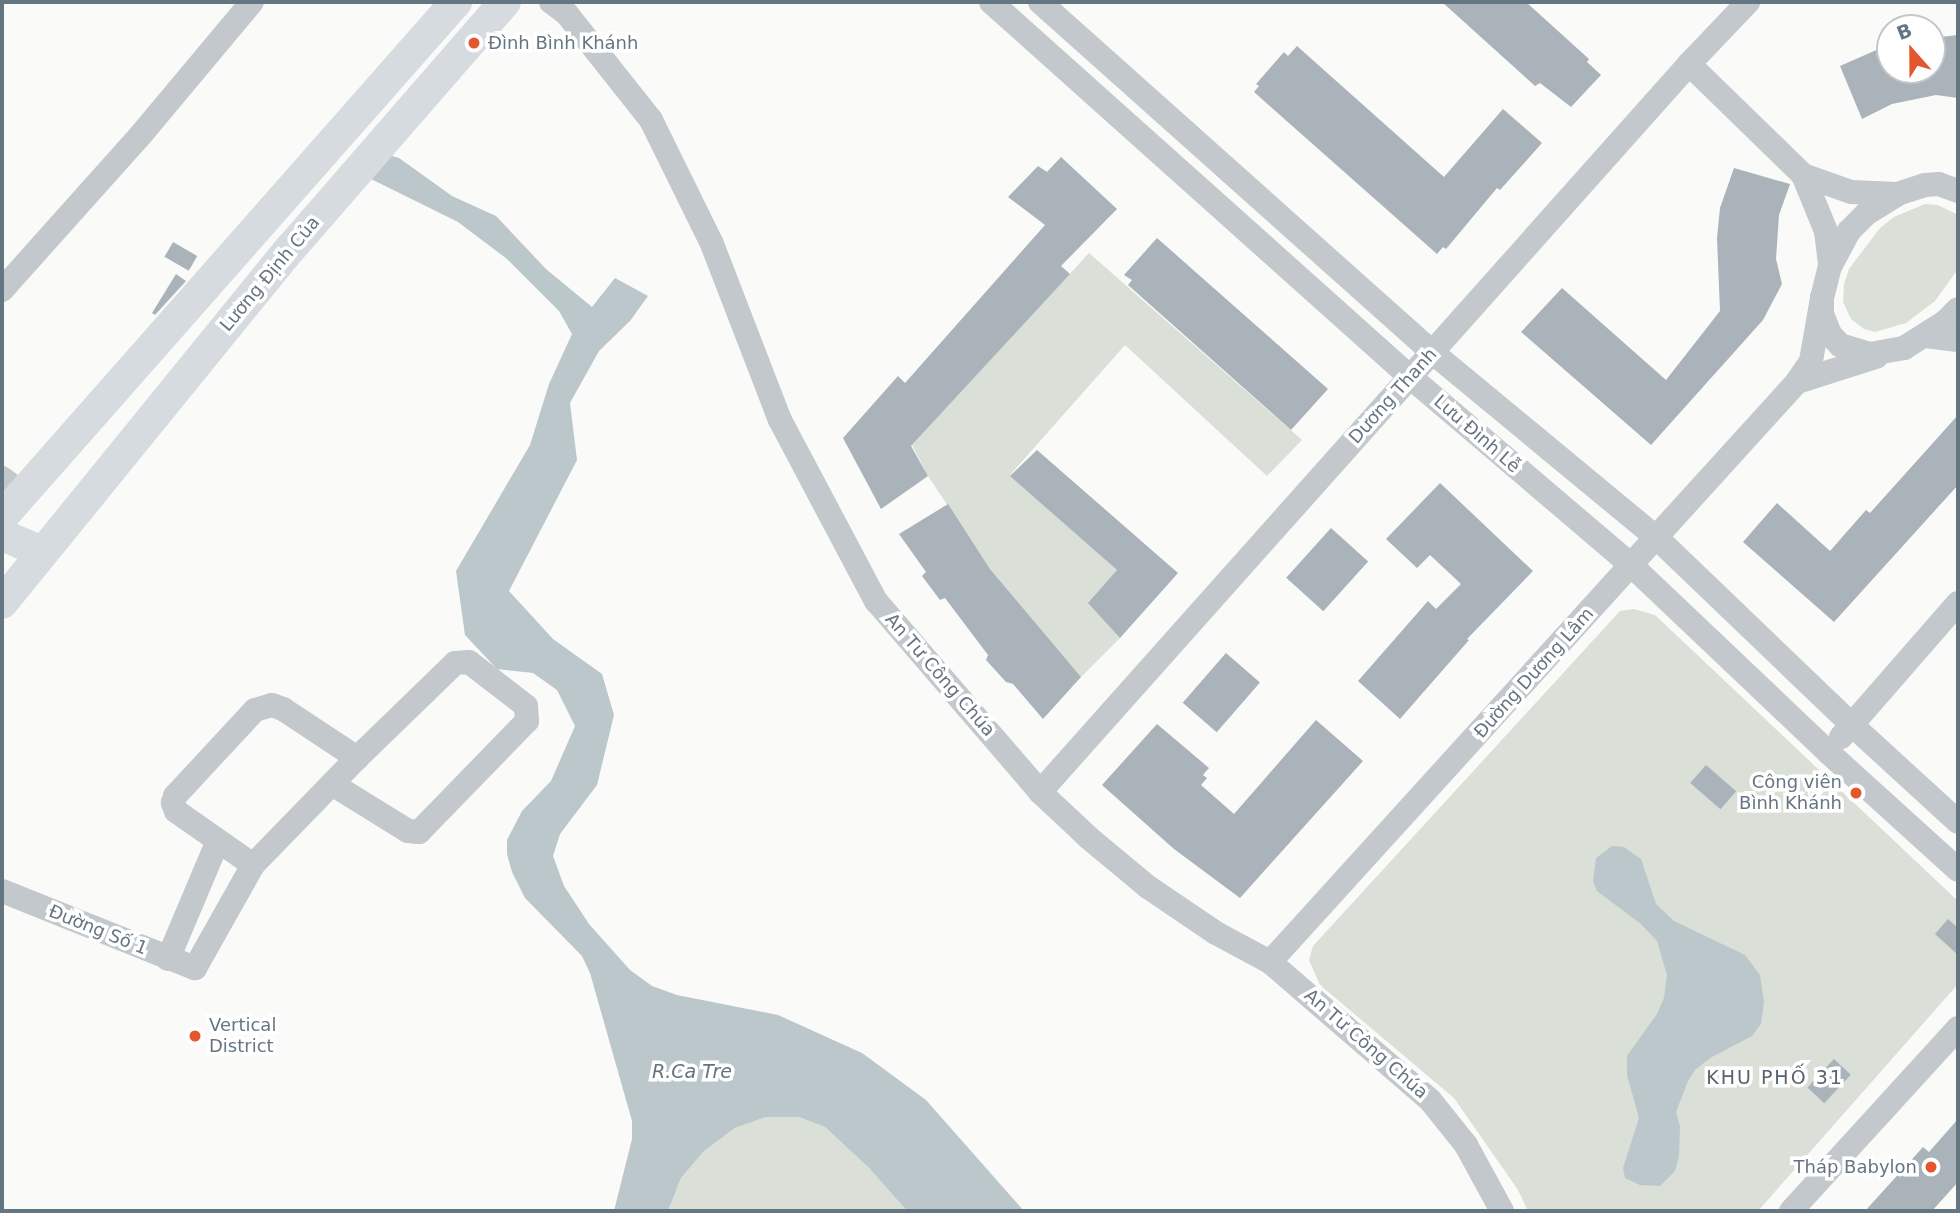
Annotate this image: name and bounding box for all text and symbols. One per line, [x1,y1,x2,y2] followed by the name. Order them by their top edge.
[1876,14,1946,84] north arrow
[1893,18,1915,44] text: B
[488,32,638,54] place label: Đình Bình Khánh
[466,35,482,51] marker: Đình Bình Khánh
[216,212,324,336] street label: Lương Định Của
[1344,344,1442,448] street label: Dương Thanh
[1429,391,1525,477] street label: Lưu Đình Lễ
[1470,603,1598,743] street label: Đường Dương Lâm
[881,609,999,741] street label: An Tư Công Chúa
[1739,772,1842,814] place label: Công viên Bình Khánh
[1848,785,1864,801] marker: Công viên Bình Khánh
[45,900,151,960] street label: Đường Số 1
[1300,985,1432,1103] street label: An Tư Công Chúa
[209,1015,276,1058] place label: Vertical District
[187,1028,203,1044] marker: Vertical District
[652,1061,732,1083] water label: R.Ca Tre
[1707,1067,1843,1089] district label: KHU PHỐ 31
[1794,1156,1917,1178] place label: Tháp Babylon
[1923,1159,1939,1175] marker: Tháp Babylon

